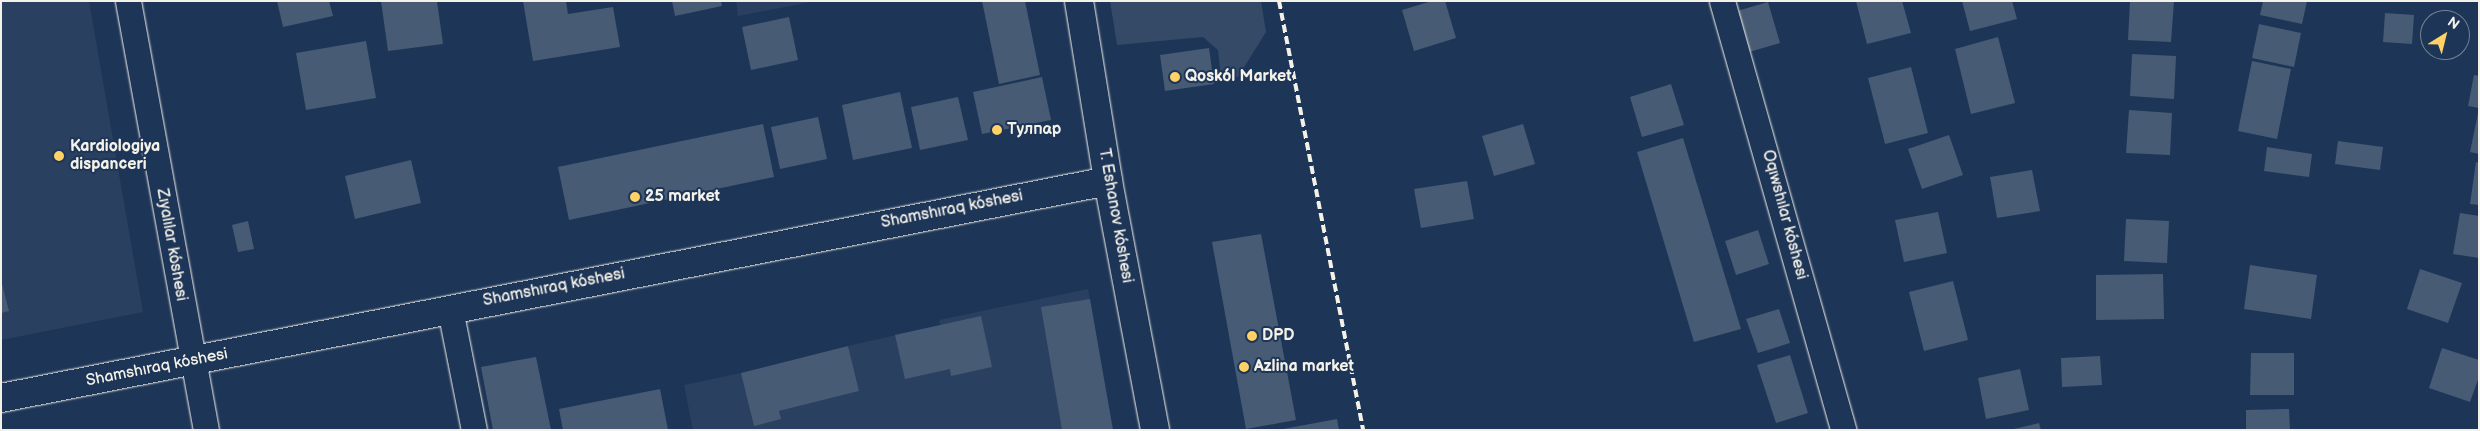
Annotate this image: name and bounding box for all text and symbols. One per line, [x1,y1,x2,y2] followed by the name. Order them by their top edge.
[2420,10,2470,60] north arrow
[2444,13,2463,33] text: N
[1185,67,1292,87] place label: Qoskól Market
[1169,71,1181,83] marker: Qoskól Market
[1007,120,1061,140] place label: Тулпар
[991,124,1003,136] marker: Тулпар
[70,137,160,175] place label: Kardiologiya dispanceri
[1094,147,1136,285] street label: T. Eshanov kóshesi
[1757,148,1811,282] street label: Oqıwshılar kóshesi
[52,149,66,163] marker: Kardiologiya dispanceri
[152,187,190,303] street label: Zıyalılar kóshesi
[645,187,720,207] place label: 25 market
[879,187,1025,233] street label: Shamshıraq kóshesi
[629,191,641,203] marker: 25 market
[481,265,627,311] street label: Shamshıraq kóshesi
[1262,326,1294,346] place label: DPD
[1246,330,1258,342] marker: DPD
[84,345,230,391] street label: Shamshıraq kóshesi
[1254,357,1354,377] place label: Azlina market
[1238,361,1250,373] marker: Azlina market

